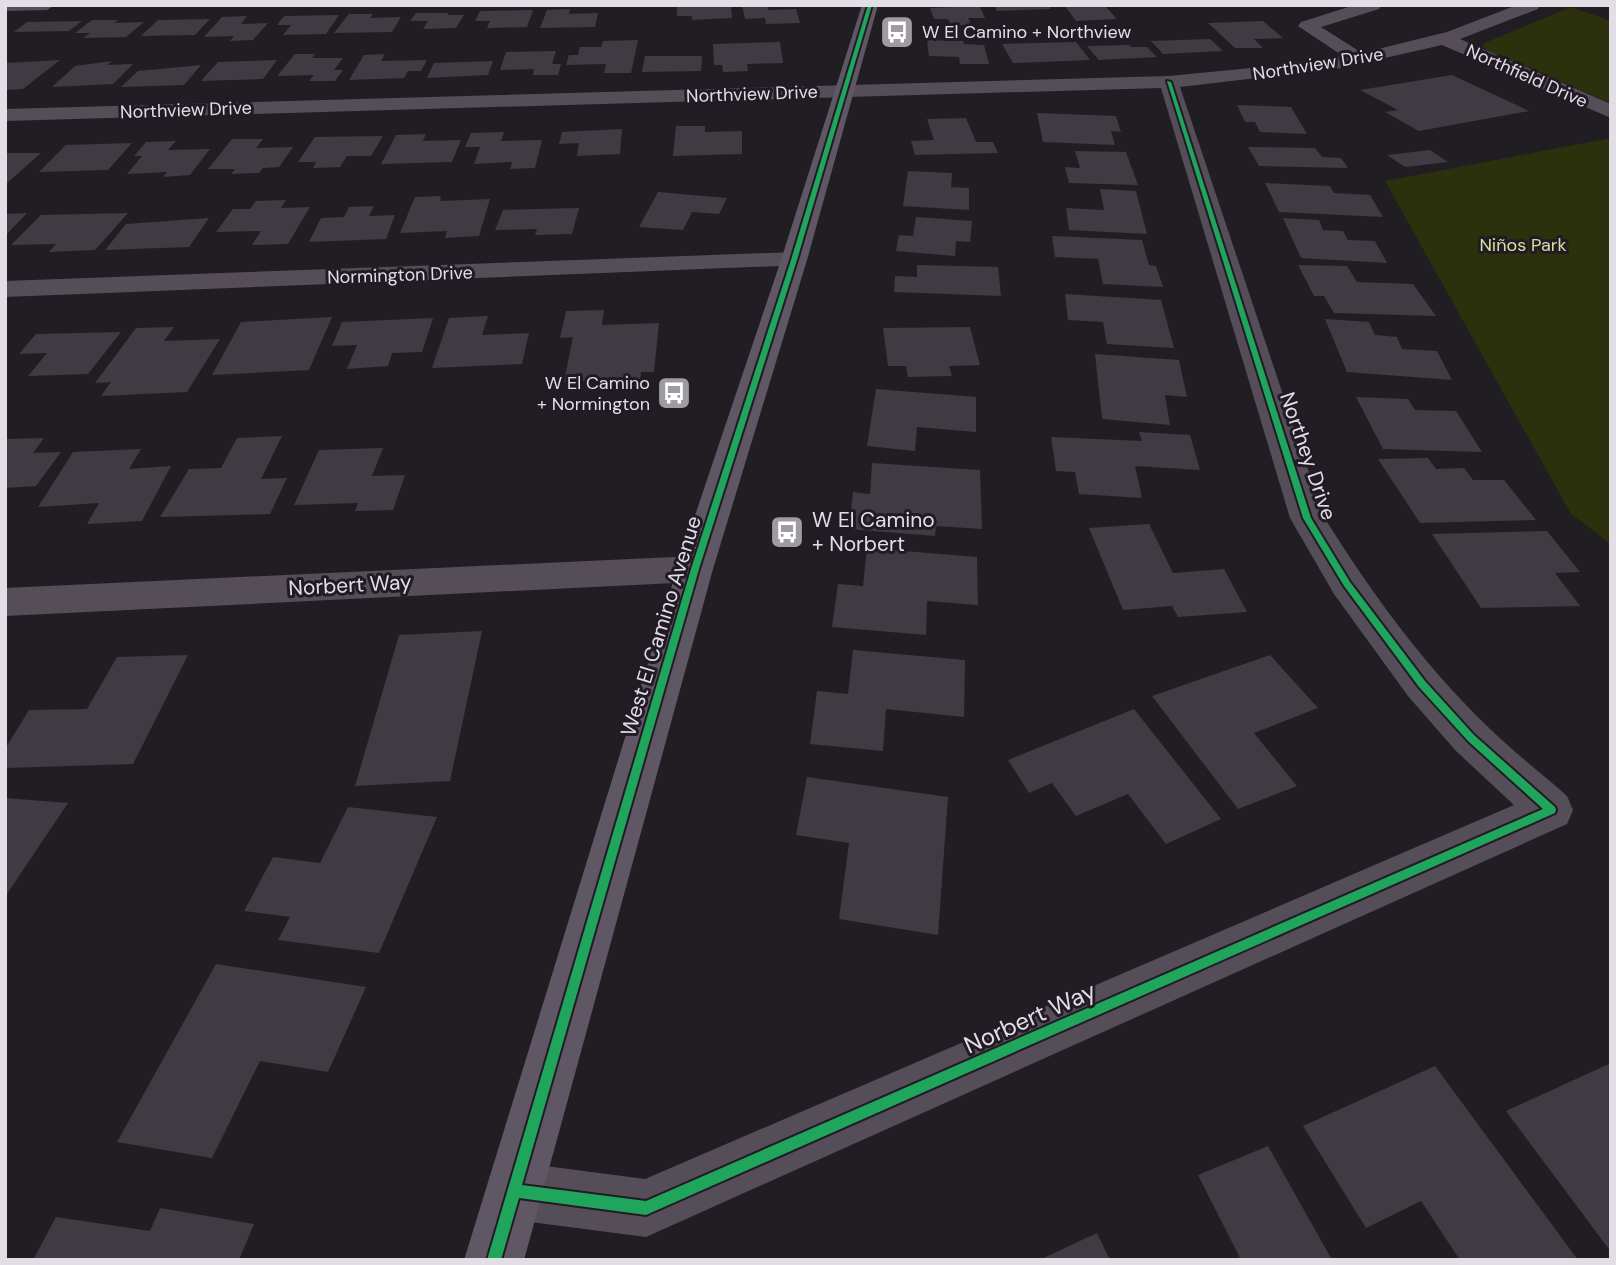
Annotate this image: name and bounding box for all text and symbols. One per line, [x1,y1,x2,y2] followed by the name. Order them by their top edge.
[878,13,916,51] bus stop icon: W El Camino + Northview
[922,20,1131,44] place label: W El Camino + Northview
[1463,39,1591,113] street label: Northfield Drive
[1251,42,1385,86] street label: Northview Drive
[686,80,818,108] street label: Northview Drive
[120,96,252,124] street label: Northview Drive
[1479,233,1567,257] park label: Niños Park
[327,260,473,290] street label: Normington Drive
[537,371,650,416] place label: W El Camino + Normington
[655,374,693,412] bus stop icon: W El Camino + Normington
[1273,388,1343,524] street label: Northey Drive
[812,506,935,558] place label: W El Camino + Norbert
[614,512,708,740] street label: West El Camino Avenue
[768,513,806,551] bus stop icon: W El Camino + Norbert
[288,568,413,602] street label: Norbert Way
[959,975,1101,1060] street label: Norbert Way

